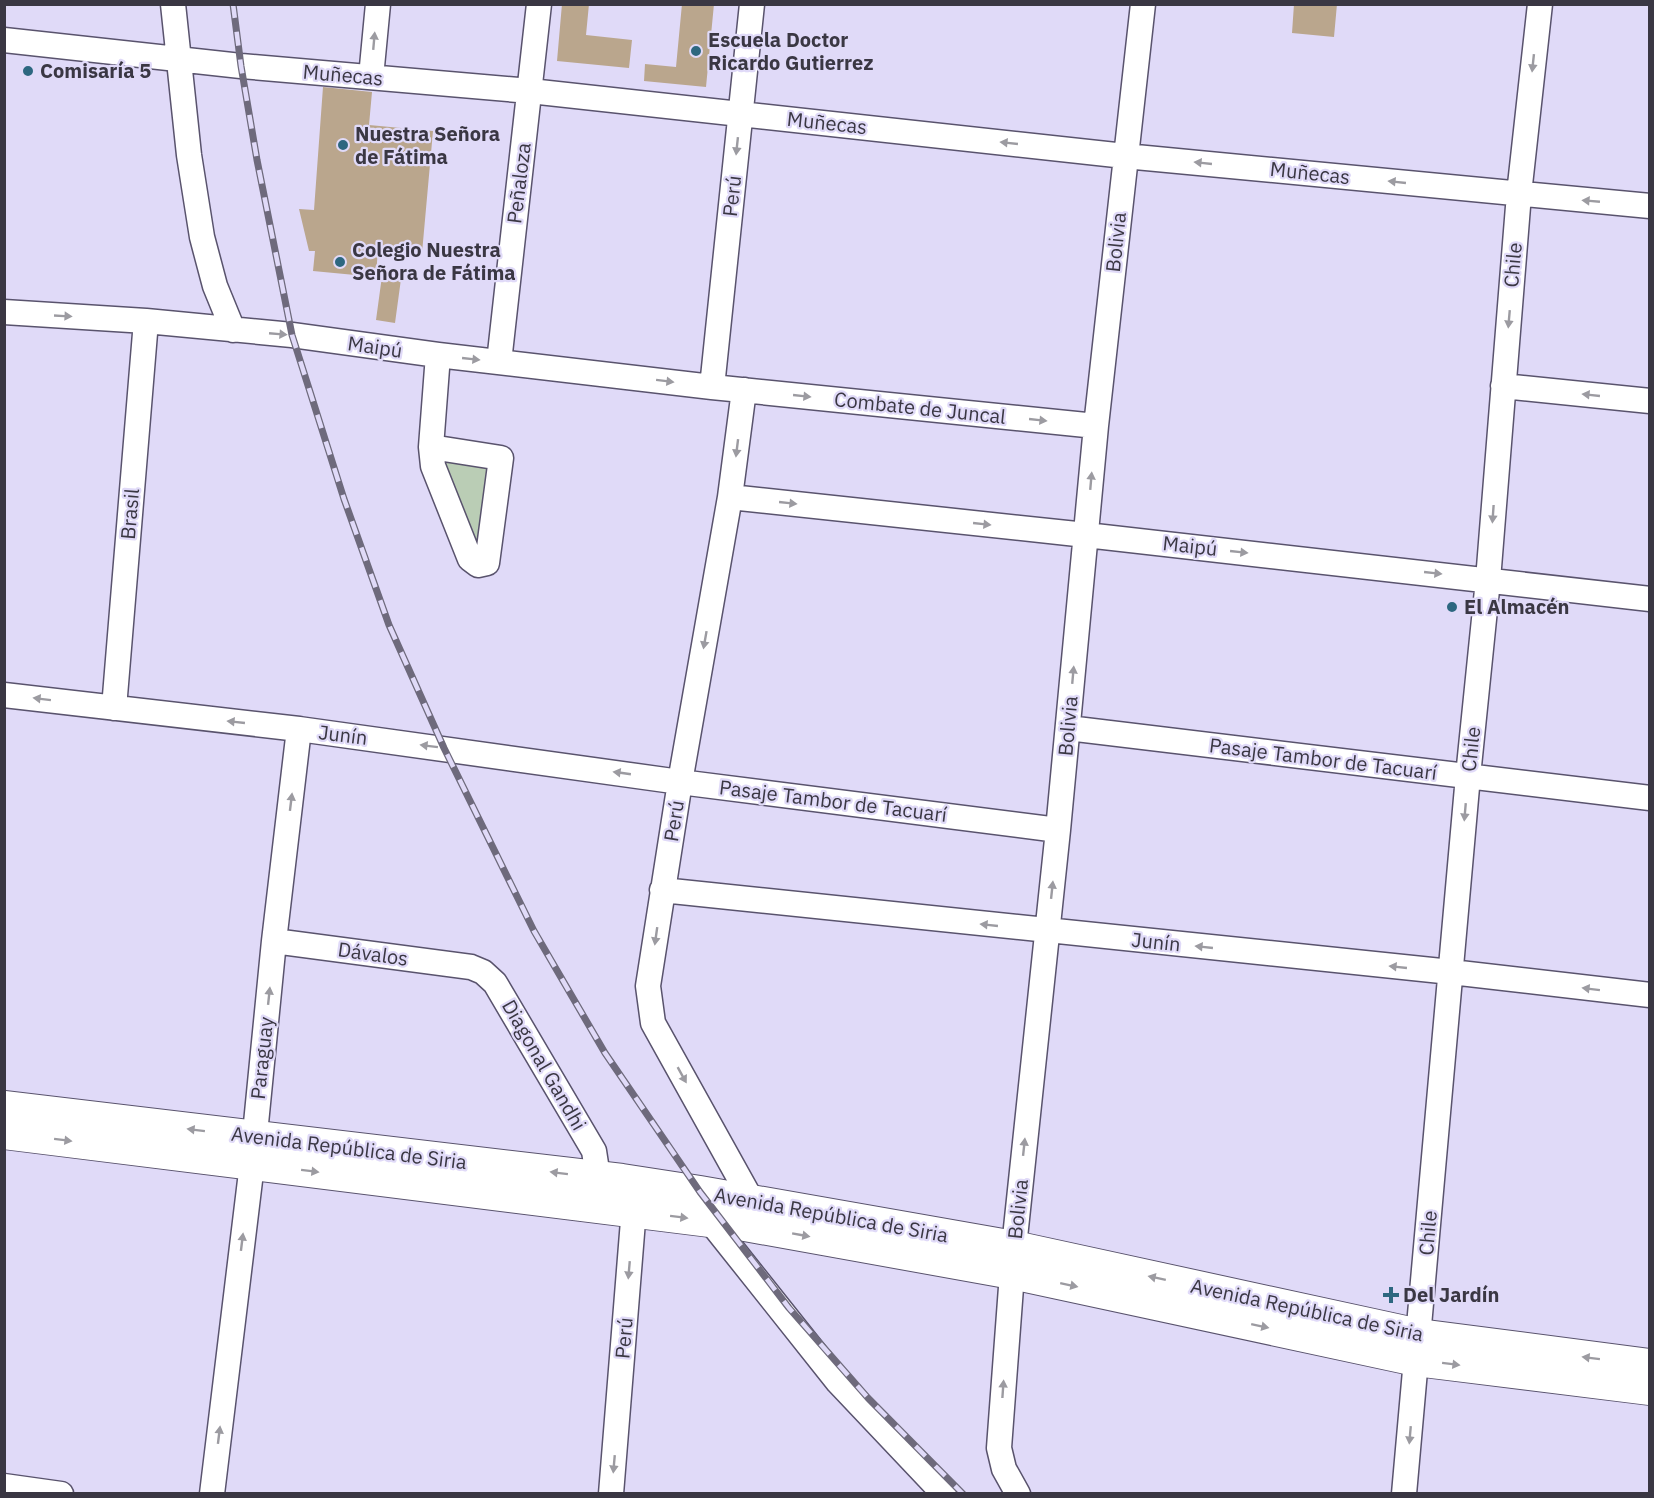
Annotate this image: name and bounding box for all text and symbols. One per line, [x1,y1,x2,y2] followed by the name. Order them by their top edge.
[708,26,874,76] place label: Escuela Doctor Ricardo Gutierrez
[369,31,379,50] one-way arrow
[689,44,703,58] marker: Escuela Doctor Ricardo Gutierrez
[1529,53,1538,72] one-way arrow
[40,57,151,84] place label: Comisaría 5
[302,58,384,91] street label: Muñecas
[21,64,35,78] marker: Comisaría 5
[786,105,868,140] street label: Muñecas
[355,120,500,170] place label: Nuestra Señora de Fátima
[732,137,742,156] one-way arrow
[336,138,350,152] marker: Nuestra Señora de Fátima
[1000,138,1019,148] one-way arrow
[500,141,537,225] street label: Peñaloza
[1269,155,1351,190] street label: Muñecas
[1194,158,1213,168] one-way arrow
[716,174,747,218] street label: Perú
[1388,177,1407,187] one-way arrow
[1582,196,1601,206] one-way arrow
[1099,210,1132,273] street label: Bolivia
[352,236,516,286] place label: Colegio Nuestra Señora de Fátima
[1497,241,1528,289] street label: Chile
[333,255,347,269] marker: Colegio Nuestra Señora de Fátima
[1504,310,1514,329] one-way arrow
[53,311,72,321] one-way arrow
[269,329,288,339] one-way arrow
[346,329,404,364] street label: Maipú
[462,354,481,364] one-way arrow
[656,377,675,386] one-way arrow
[833,385,1007,430] street label: Combate de Juncal
[1582,390,1601,400] one-way arrow
[793,391,812,401] one-way arrow
[1028,415,1047,425] one-way arrow
[732,438,741,457] one-way arrow
[1086,472,1096,491] one-way arrow
[114,487,145,541] street label: Brasil
[779,499,798,508] one-way arrow
[1488,504,1498,523] one-way arrow
[973,519,992,529] one-way arrow
[1161,529,1219,562] street label: Maipú
[1229,547,1248,556] one-way arrow
[1423,569,1442,578] one-way arrow
[1464,593,1569,620] place label: El Almacén
[1445,600,1459,614] marker: El Almacén
[700,631,709,650] one-way arrow
[1068,666,1078,685] one-way arrow
[1051,694,1084,757] street label: Bolivia
[32,695,51,704] one-way arrow
[226,717,245,727] one-way arrow
[317,718,369,751] street label: Junín
[1455,725,1486,773] street label: Chile
[1208,731,1438,786] street label: Pasaje Tambor de Tacuarí
[420,741,439,751] one-way arrow
[613,769,632,778] one-way arrow
[718,773,948,828] street label: Pasaje Tambor de Tacuarí
[286,792,295,811] one-way arrow
[657,798,690,843] street label: Perú
[1460,803,1470,822] one-way arrow
[1047,881,1056,900] one-way arrow
[979,920,998,929] one-way arrow
[1130,926,1182,958] street label: Junín
[651,927,660,946] one-way arrow
[336,935,410,972] street label: Dávalos
[1194,942,1213,952] one-way arrow
[1388,962,1407,972] one-way arrow
[1582,984,1601,993] one-way arrow
[264,986,274,1005] one-way arrow
[496,994,593,1135] street label: Diagonal Gandhi
[244,1015,279,1101] street label: Paraguay
[677,1066,687,1083] one-way arrow
[230,1120,469,1175] street label: Avenida República de Siria
[186,1126,205,1135] one-way arrow
[53,1136,72,1145] one-way arrow
[1019,1137,1029,1156] one-way arrow
[300,1167,319,1176] one-way arrow
[549,1168,568,1177] one-way arrow
[1001,1177,1034,1240] street label: Bolivia
[712,1181,951,1248] street label: Avenida República de Siria
[1412,1209,1443,1257] street label: Chile
[669,1213,688,1222] one-way arrow
[792,1231,811,1240] one-way arrow
[237,1232,247,1251] one-way arrow
[624,1261,634,1280] one-way arrow
[1188,1272,1426,1347] street label: Avenida República de Siria
[1147,1273,1166,1282] one-way arrow
[1060,1281,1079,1290] one-way arrow
[1403,1281,1499,1308] place label: Del Jardín
[1384,1288,1398,1302] marker: Del Jardín
[608,1316,639,1360] street label: Perú
[1251,1322,1270,1331] one-way arrow
[1582,1353,1601,1362] one-way arrow
[1442,1359,1461,1369] one-way arrow
[999,1380,1008,1399] one-way arrow
[214,1426,224,1445] one-way arrow
[1405,1426,1415,1445] one-way arrow
[609,1455,618,1474] one-way arrow

